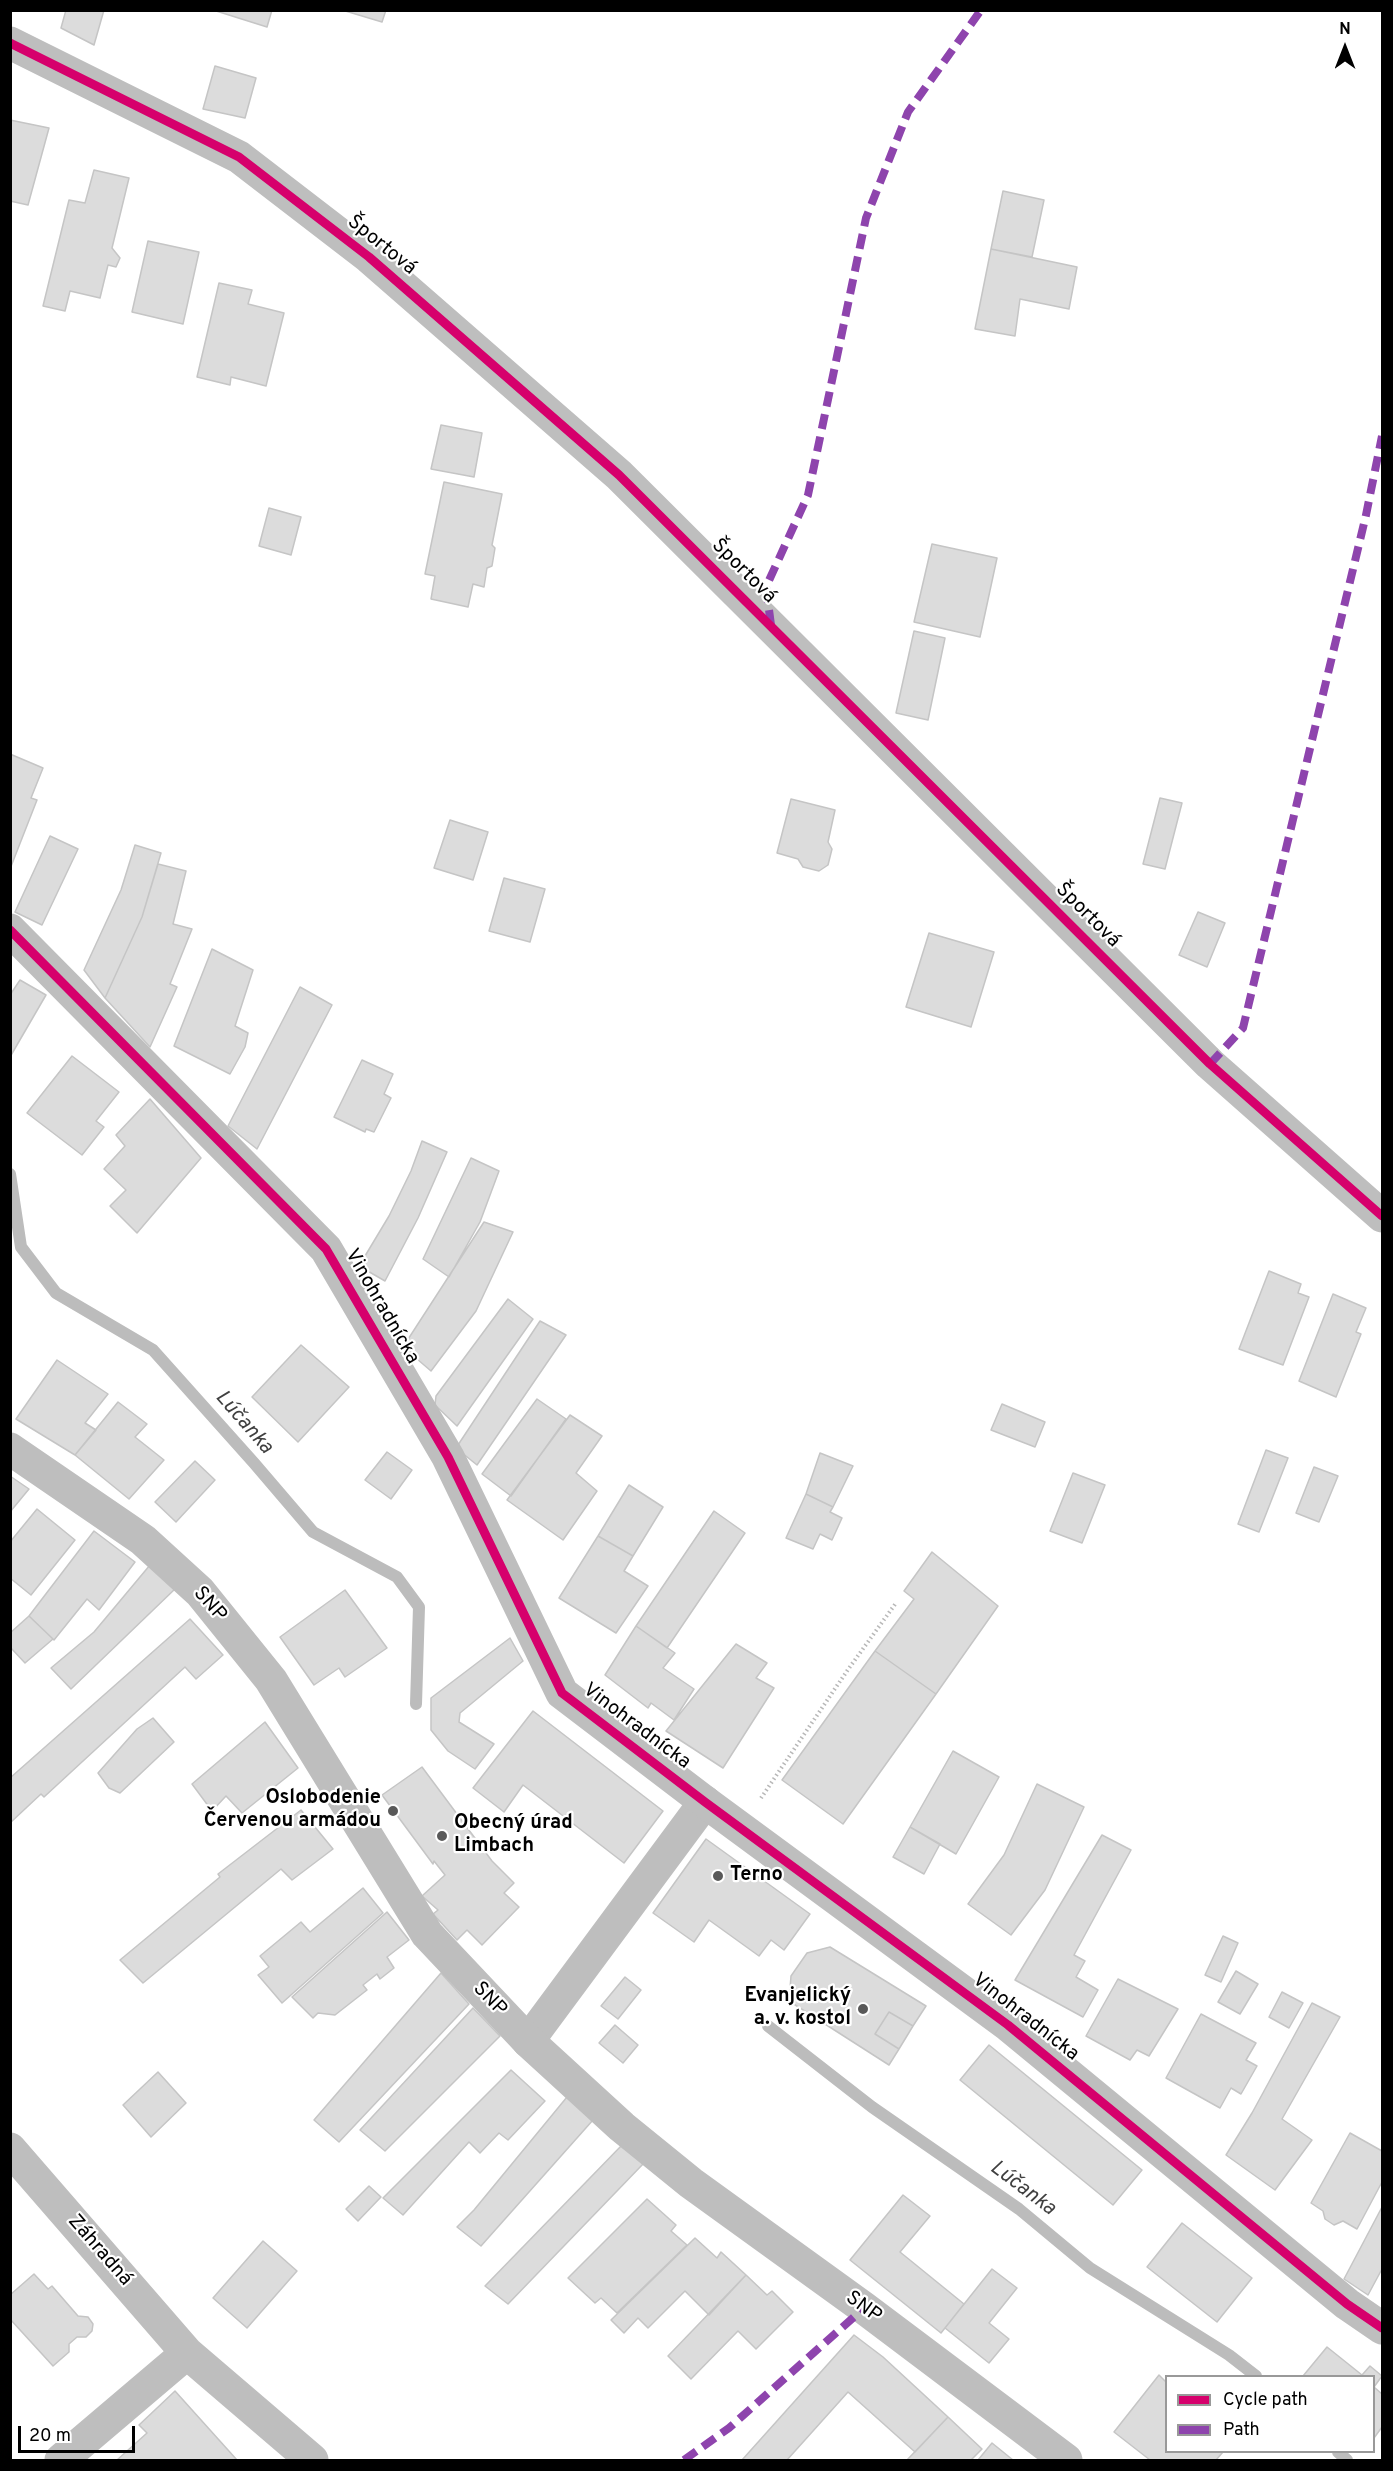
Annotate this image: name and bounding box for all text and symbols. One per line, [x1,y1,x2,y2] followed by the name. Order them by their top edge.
[1315,18,1375,78] north arrow
[1339,20,1351,40] text: N
[342,211,420,281] street label: Športová
[706,535,780,609] street label: Športová
[1050,879,1124,953] street label: Športová
[338,1245,424,1369] street label: Vinohradnícka
[209,1386,277,1460] water label: Lúčanka
[187,1583,231,1627] street label: SNP
[577,1679,695,1775] street label: Vinohradnícka
[204,1787,381,1834] place label: Oslobodenie Červenou armádou
[386,1804,400,1818] marker: Oslobodenie Červenou armádou
[454,1812,573,1859] place label: Obecný úrad Limbach
[435,1829,449,1843] marker: Obecný úrad Limbach
[730,1864,783,1888] place label: Terno
[711,1869,725,1883] marker: Terno
[967,1969,1083,2067] street label: Vinohradnícka
[467,1978,511,2022] street label: SNP
[744,1985,851,2032] place label: Evanjelický a. v. kostol
[856,2002,870,2016] marker: Evanjelický a. v. kostol
[984,2156,1060,2222] water label: Lúčanka
[62,2211,136,2291] street label: Záhradná
[840,2287,886,2329] street label: SNP
[1165,2375,1375,2453] legend
[1223,2389,1308,2412] text: Cycle path
[21,2414,138,2452] scale bar
[1223,2419,1260,2442] text: Path
[29,2425,71,2448] text: 20 m

